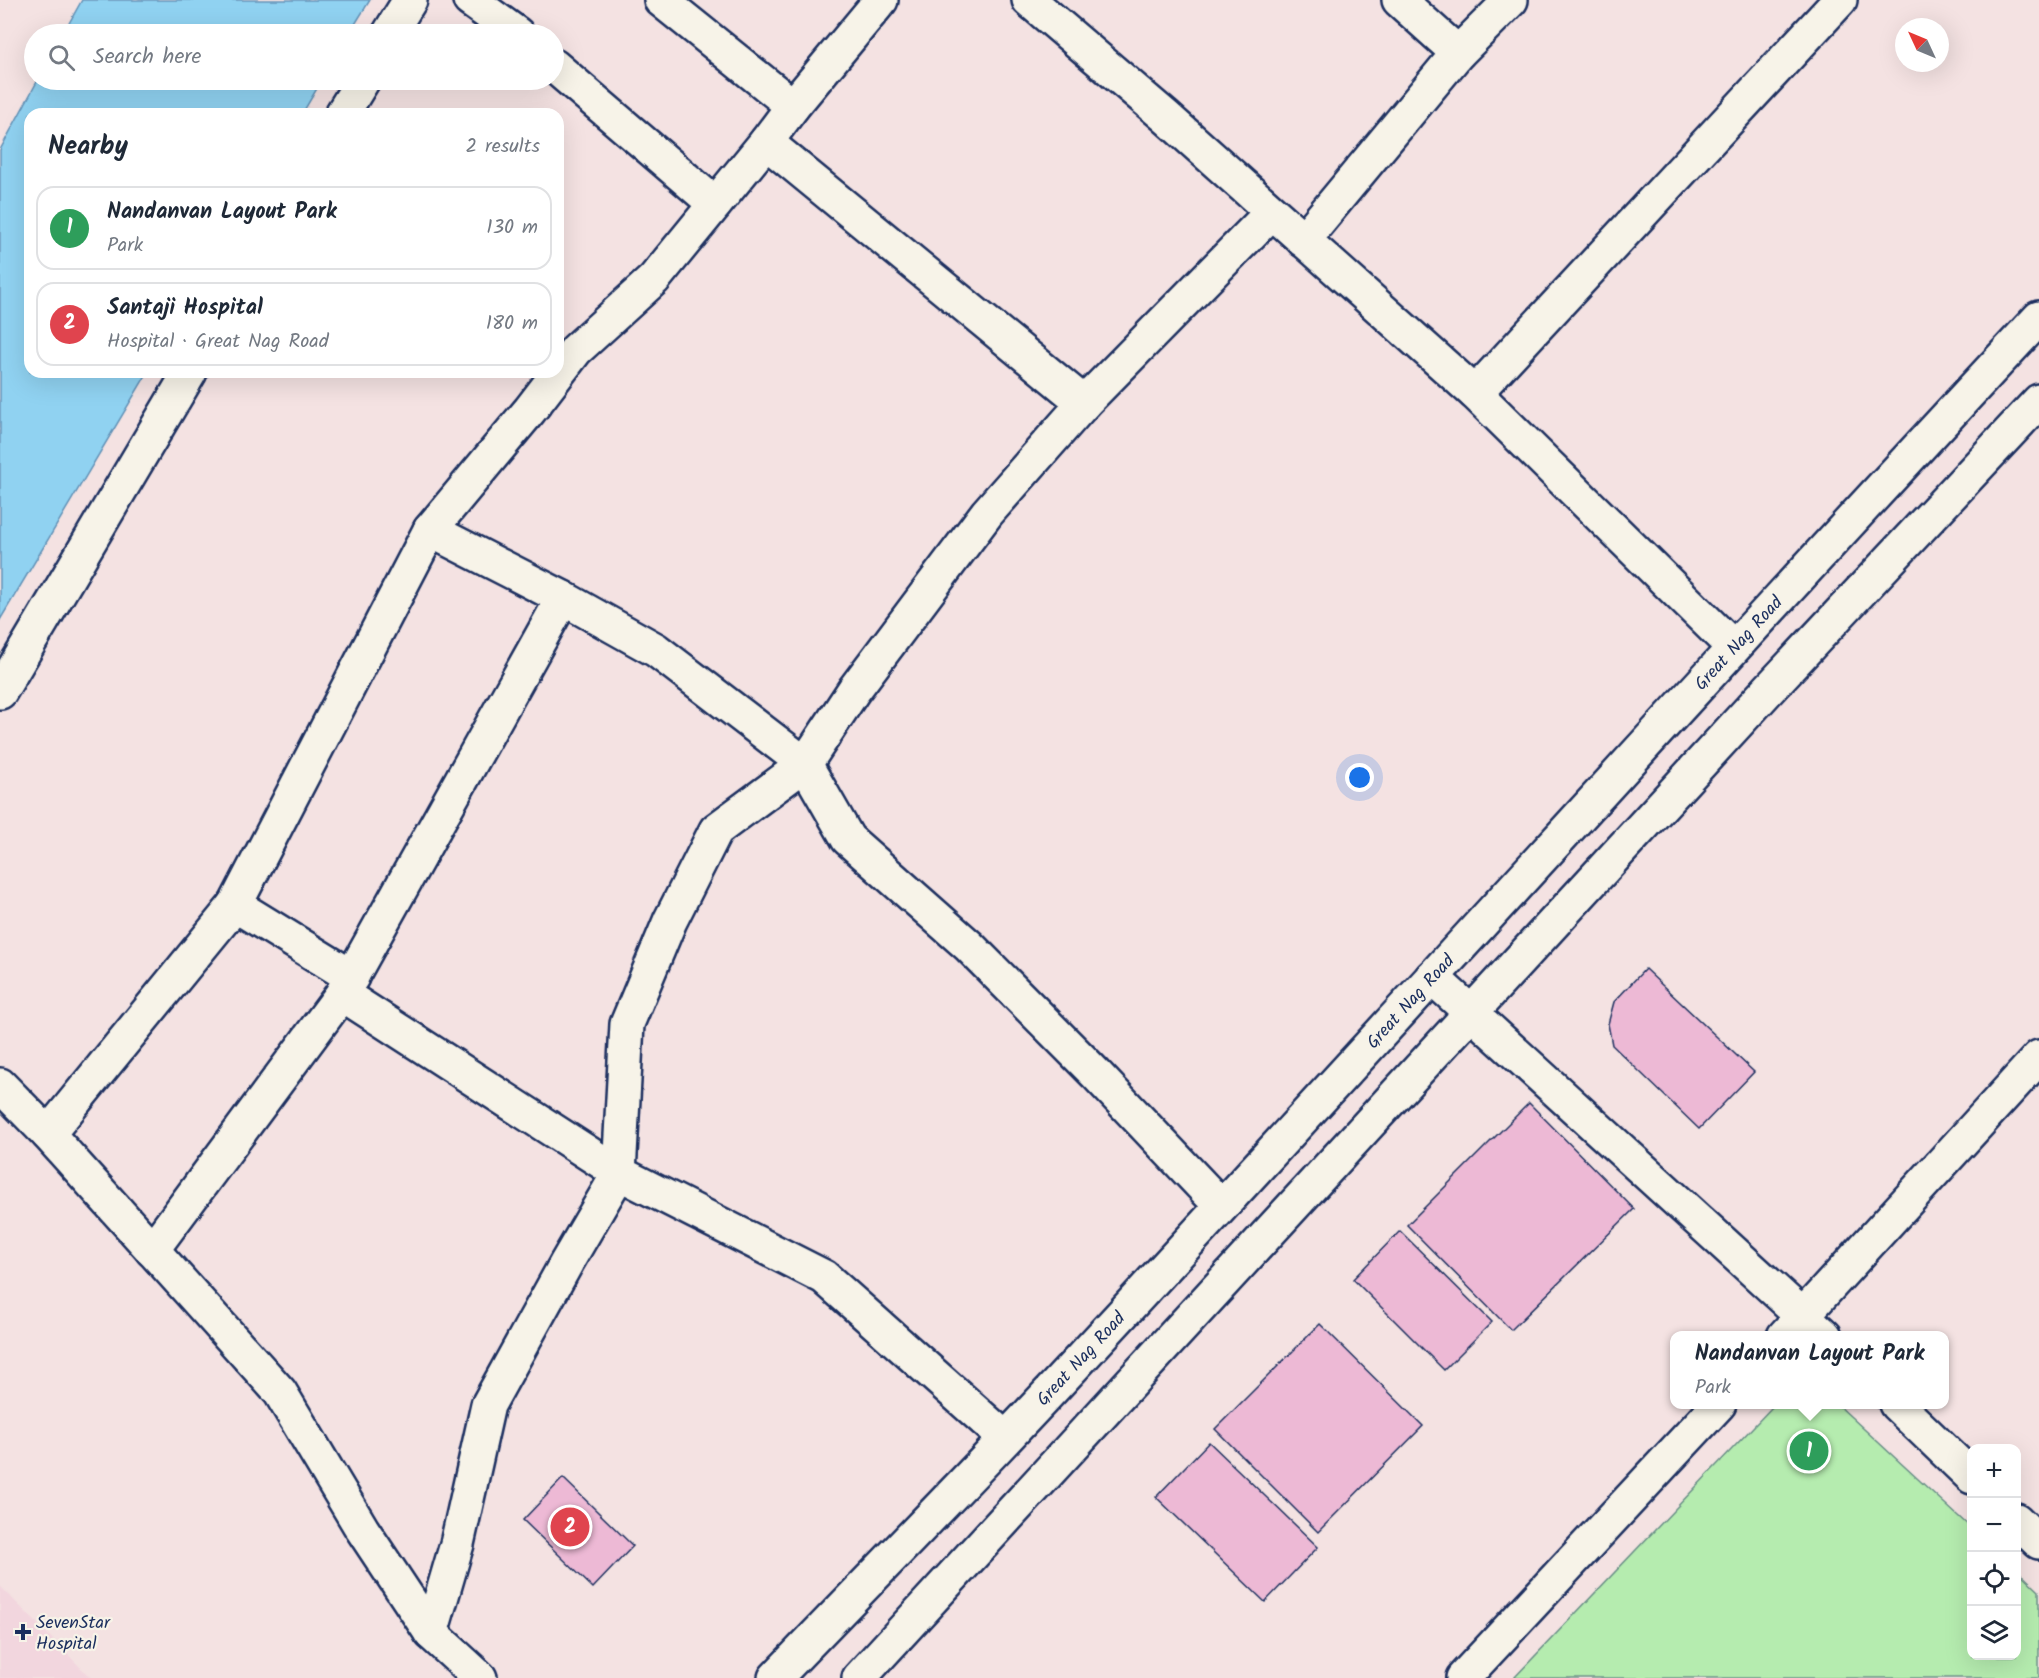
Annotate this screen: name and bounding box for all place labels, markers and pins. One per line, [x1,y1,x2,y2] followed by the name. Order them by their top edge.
[1790,1428,1828,1474] pin: 1
[550,1504,590,1550] pin: 2
[36,1609,111,1659] place label: SevenStar Hospital
[14,1623,32,1641] marker: SevenStar Hospital

